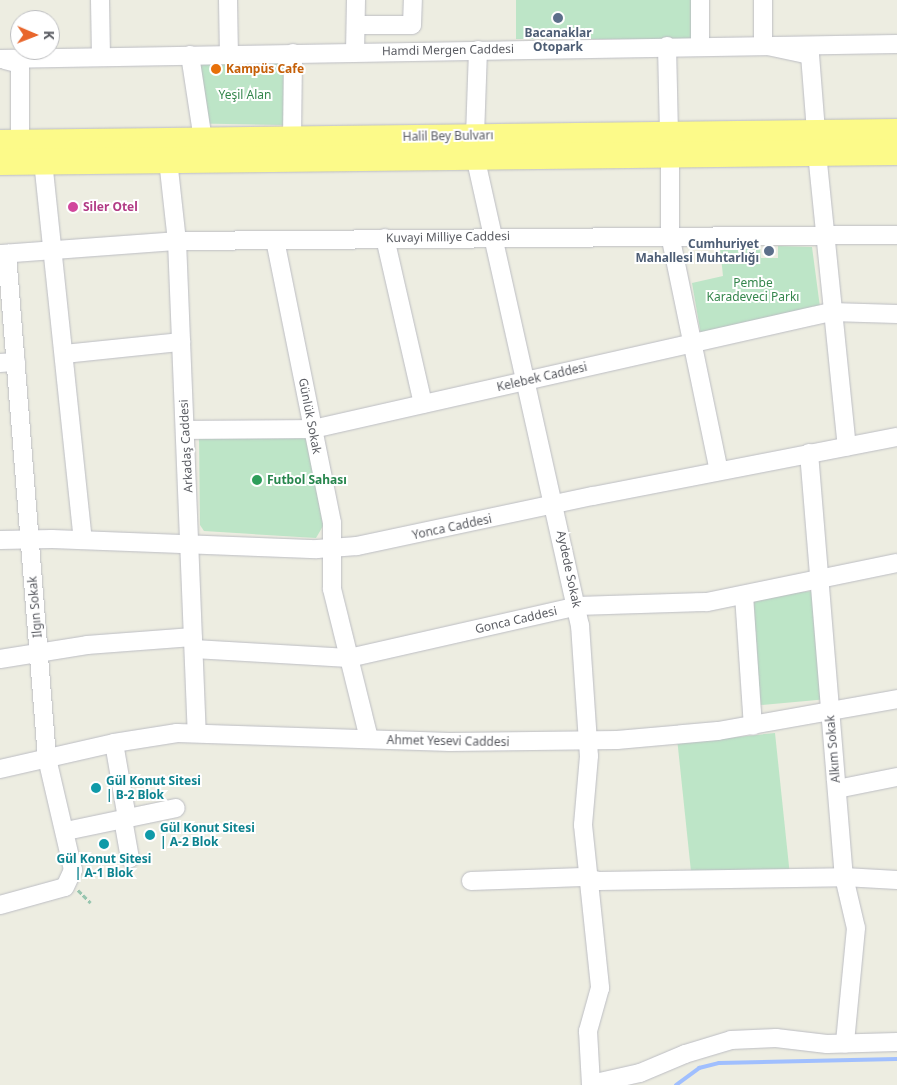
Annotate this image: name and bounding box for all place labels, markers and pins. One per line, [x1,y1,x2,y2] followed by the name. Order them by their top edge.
[552,12,564,24] marker: Bacanaklar Otopark
[524,26,592,54] place label: Bacanaklar Otopark
[226,62,304,76] place label: Kampüs Cafe
[210,63,222,75] marker: Kampüs Cafe
[83,200,138,214] place label: Siler Otel
[67,201,79,213] marker: Siler Otel
[635,237,759,265] place label: Cumhuriyet Mahallesi Muhtarlığı
[763,245,775,257] marker: Cumhuriyet Mahallesi Muhtarlığı
[267,473,347,487] place label: Futbol Sahası
[251,474,263,486] marker: Futbol Sahası
[106,774,201,802] place label: Gül Konut Sitesi | B-2 Blok
[90,782,102,794] marker: Gül Konut Sitesi | B-2 Blok
[160,821,255,849] place label: Gül Konut Sitesi | A-2 Blok
[144,829,156,841] marker: Gül Konut Sitesi | A-2 Blok
[98,838,110,850] marker: Gül Konut Sitesi | A-1 Blok
[57,852,151,880] place label: Gül Konut Sitesi | A-1 Blok

